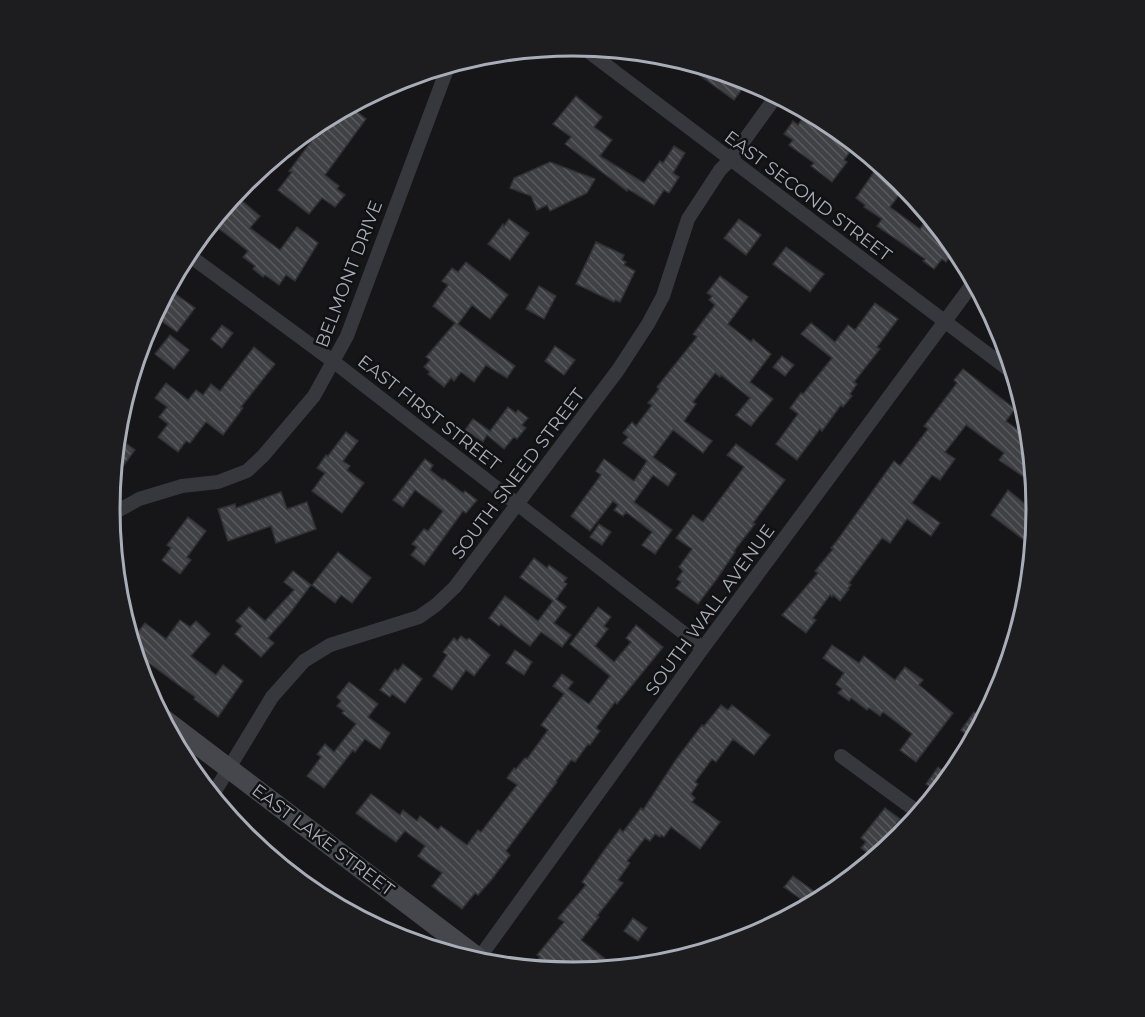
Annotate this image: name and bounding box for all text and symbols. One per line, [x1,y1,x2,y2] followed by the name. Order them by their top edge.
[720,126,897,267] street label: EAST SECOND STREET
[311,197,387,351] street label: BELMONT DRIVE
[353,350,505,476] street label: EAST FIRST STREET
[447,384,590,564] street label: SOUTH SNEED STREET
[641,520,779,700] street label: SOUTH WALL AVENUE
[247,779,399,901] street label: EAST LAKE STREET

